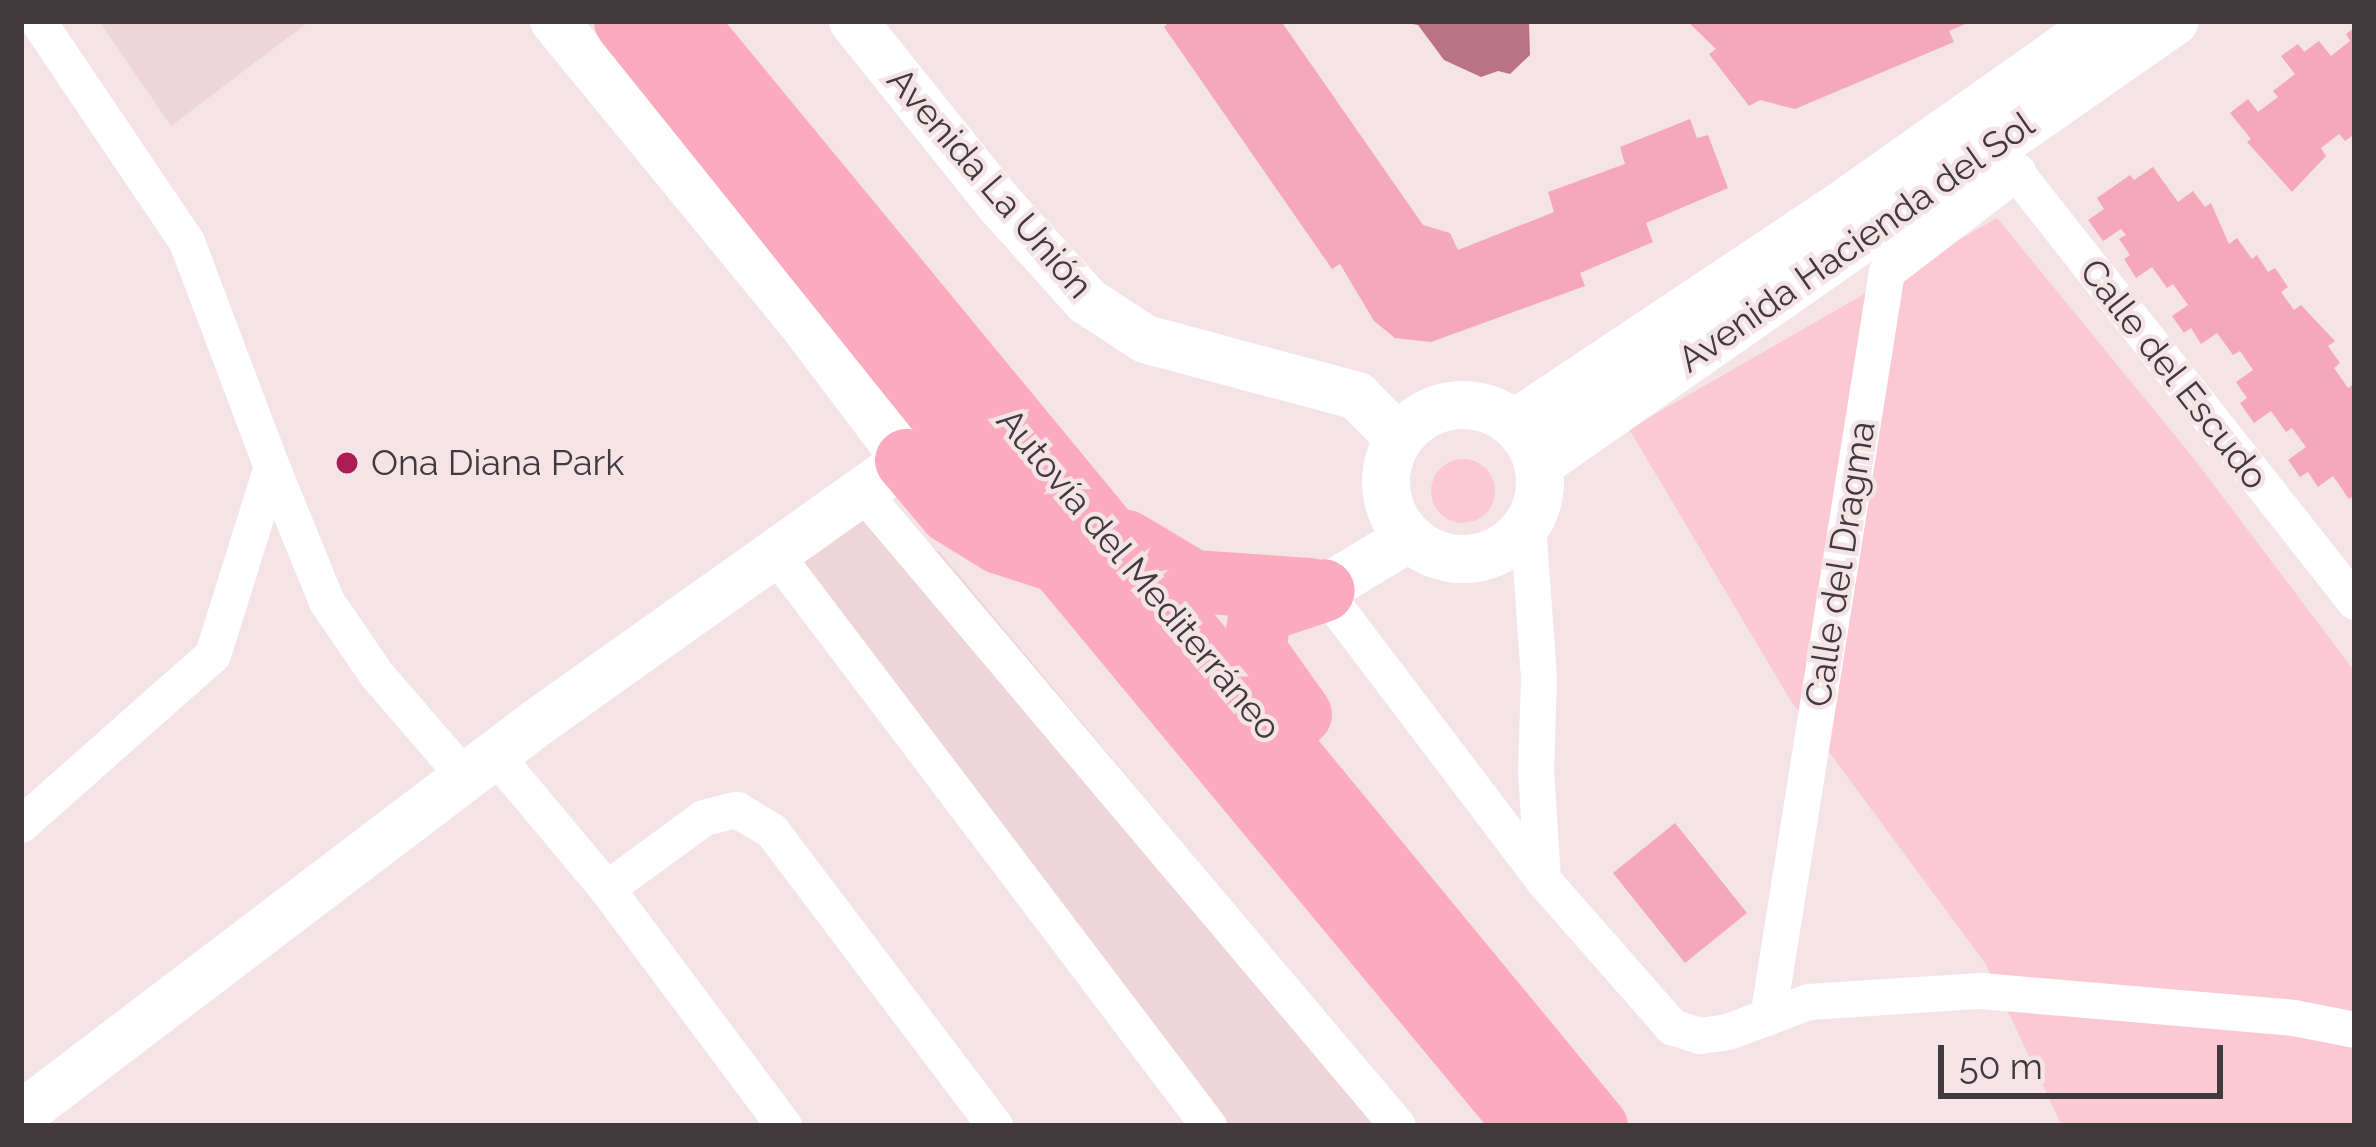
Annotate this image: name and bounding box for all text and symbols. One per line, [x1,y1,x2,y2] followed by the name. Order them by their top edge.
[878,59,1102,307] street label: Avenida La Unión
[1669,102,2043,382] street label: Avenida Hacienda del Sol
[2071,250,2277,498] street label: Calle del Escudo
[987,399,1291,749] street label: Autovía del Mediterráneo
[1796,418,1884,710] street label: Calle del Dragma
[371,441,624,485] place label: Ona Diana Park
[334,450,360,476] marker: Ona Diana Park
[1944,1021,2229,1095] scale bar
[1959,1045,2043,1087] text: 50 m

